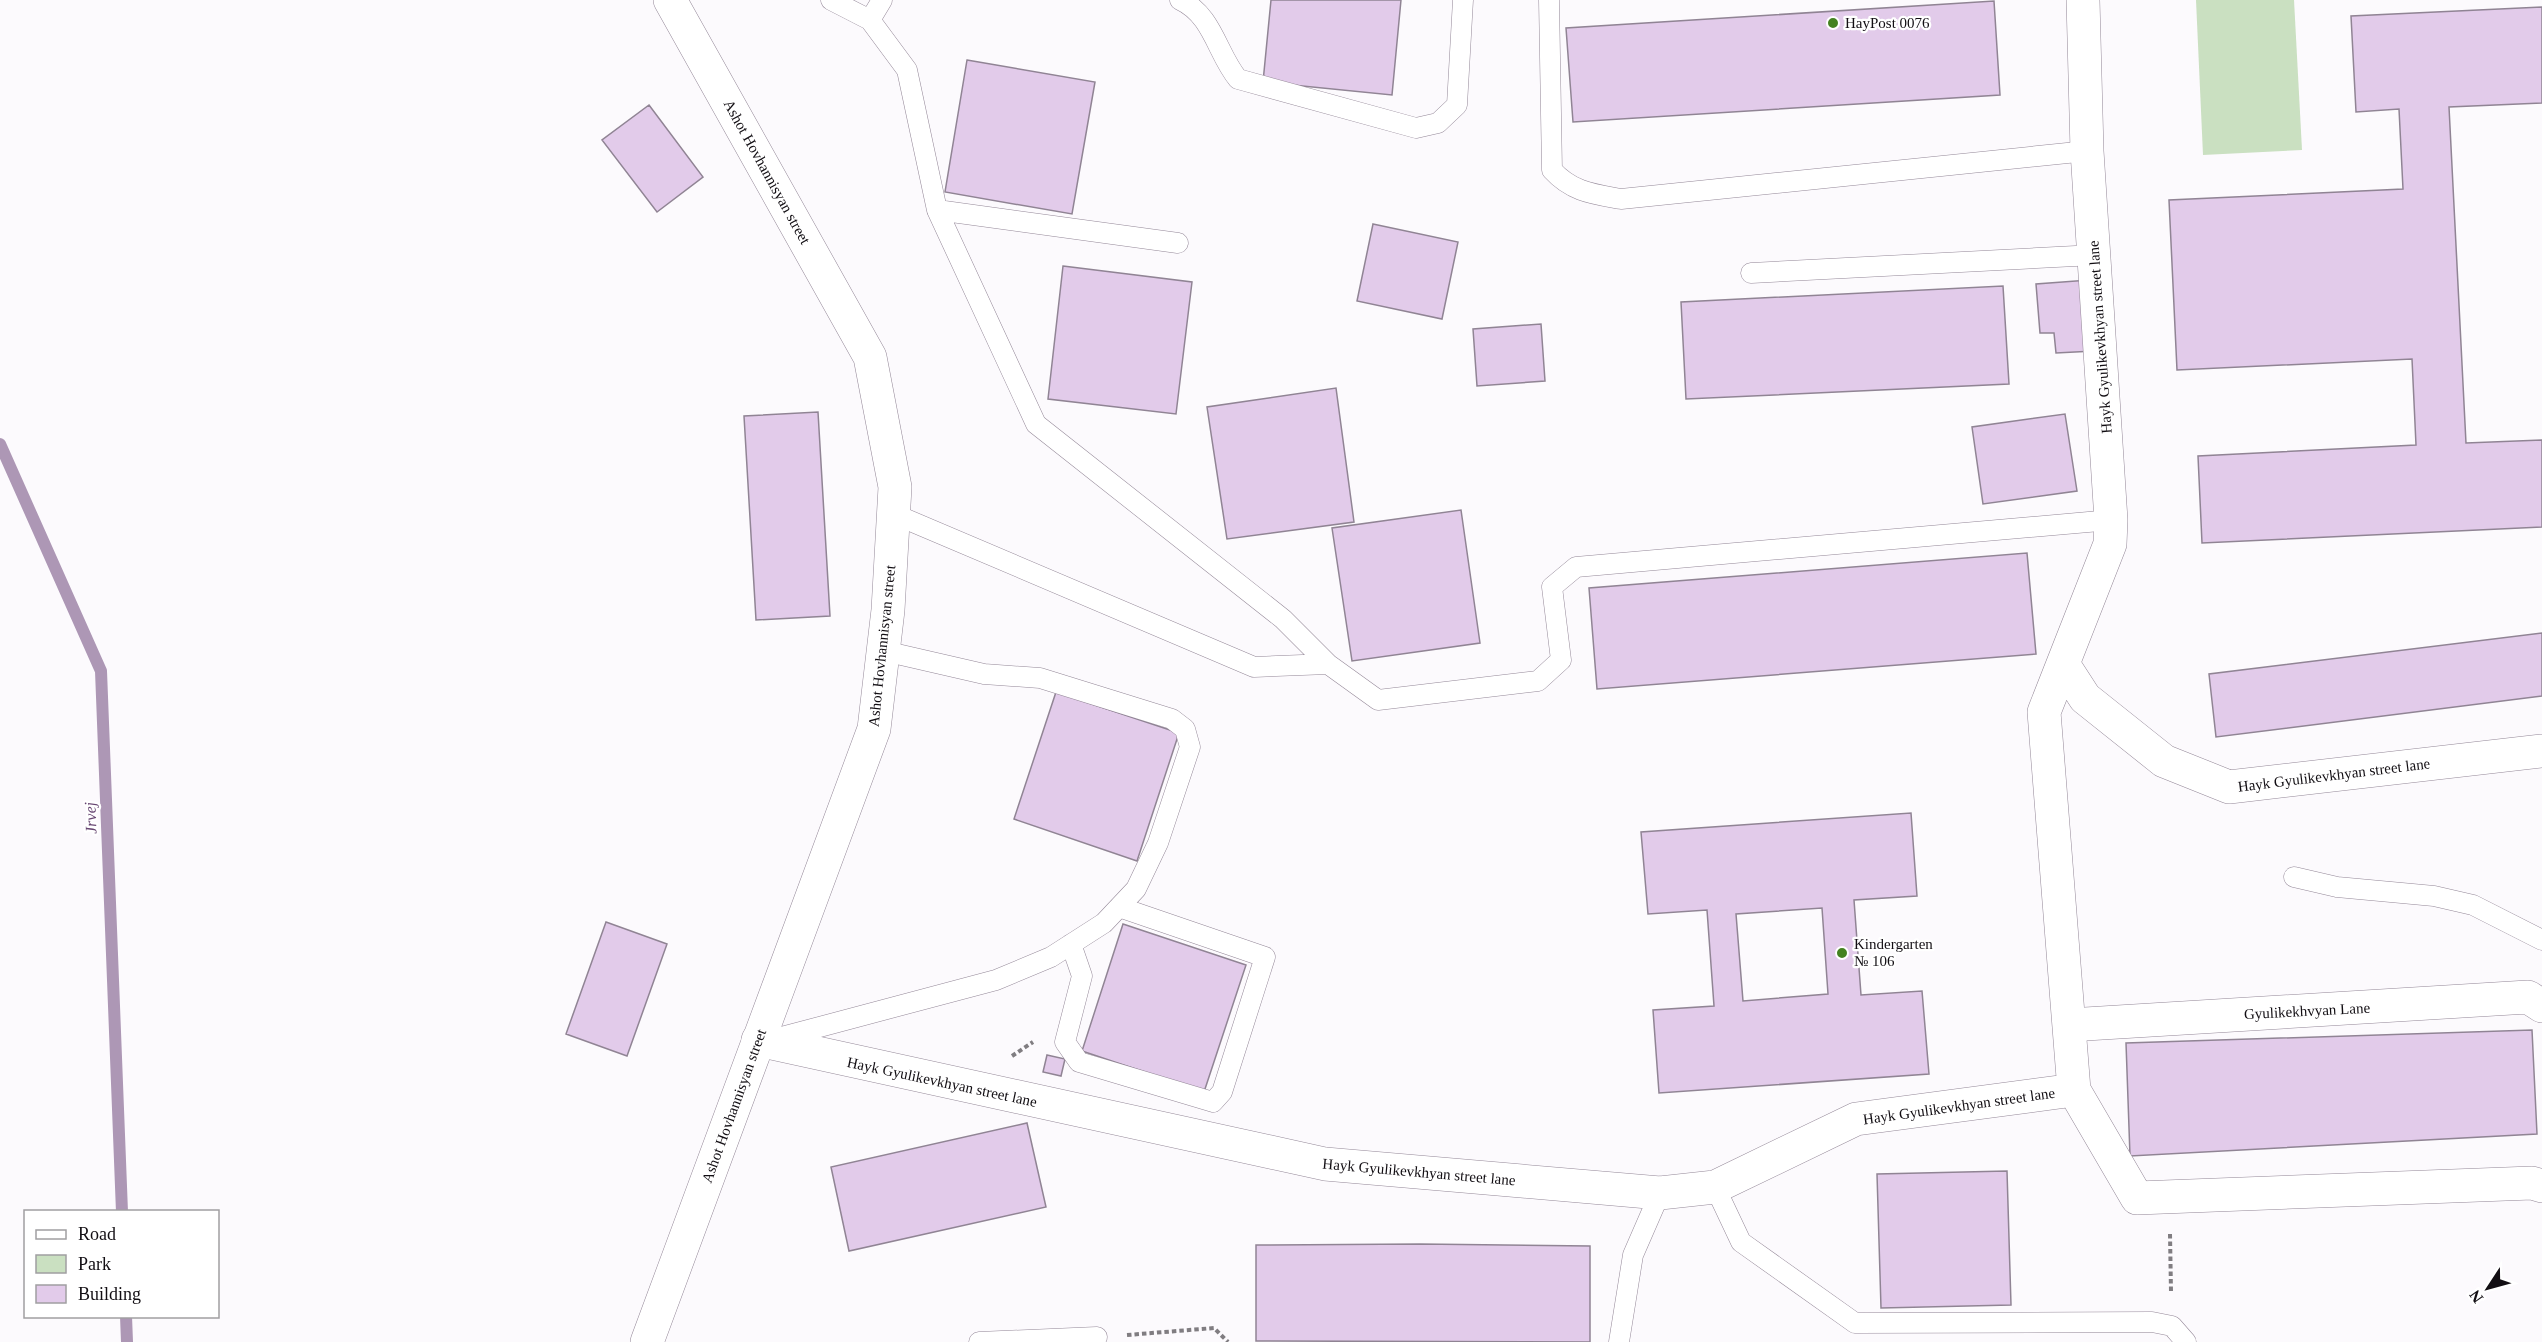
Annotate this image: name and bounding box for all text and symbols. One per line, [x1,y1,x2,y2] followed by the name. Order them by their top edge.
[1845,15,1930,31] place label: HayPost 0076
[1826,16,1840,30] marker: HayPost 0076
[721,97,814,248] street label: Ashot Hovhannisyan street
[2085,239,2115,434] street label: Hayk Gyulikevkhyan street lane
[866,564,899,728] street label: Ashot Hovhannisyan street
[2237,755,2431,795] street label: Hayk Gyulikevkhyan street lane
[81,801,101,834] water label: Jrvej
[1854,936,1933,969] place label: Kindergarten № 106
[1835,946,1849,960] marker: Kindergarten № 106
[2244,1000,2371,1022] street label: Gyulikekhvyan Lane
[699,1026,770,1185] street label: Ashot Hovhannisyan street
[846,1054,1039,1110] street label: Hayk Gyulikevkhyan street lane
[1862,1085,2056,1127] street label: Hayk Gyulikevkhyan street lane
[1322,1156,1517,1188] street label: Hayk Gyulikevkhyan street lane
[24,1210,219,1318] legend
[78,1224,116,1244] text: Road
[78,1254,111,1274] text: Park
[2458,1258,2518,1318] north arrow
[78,1284,141,1304] text: Building
[2466,1286,2487,1306] text: N

